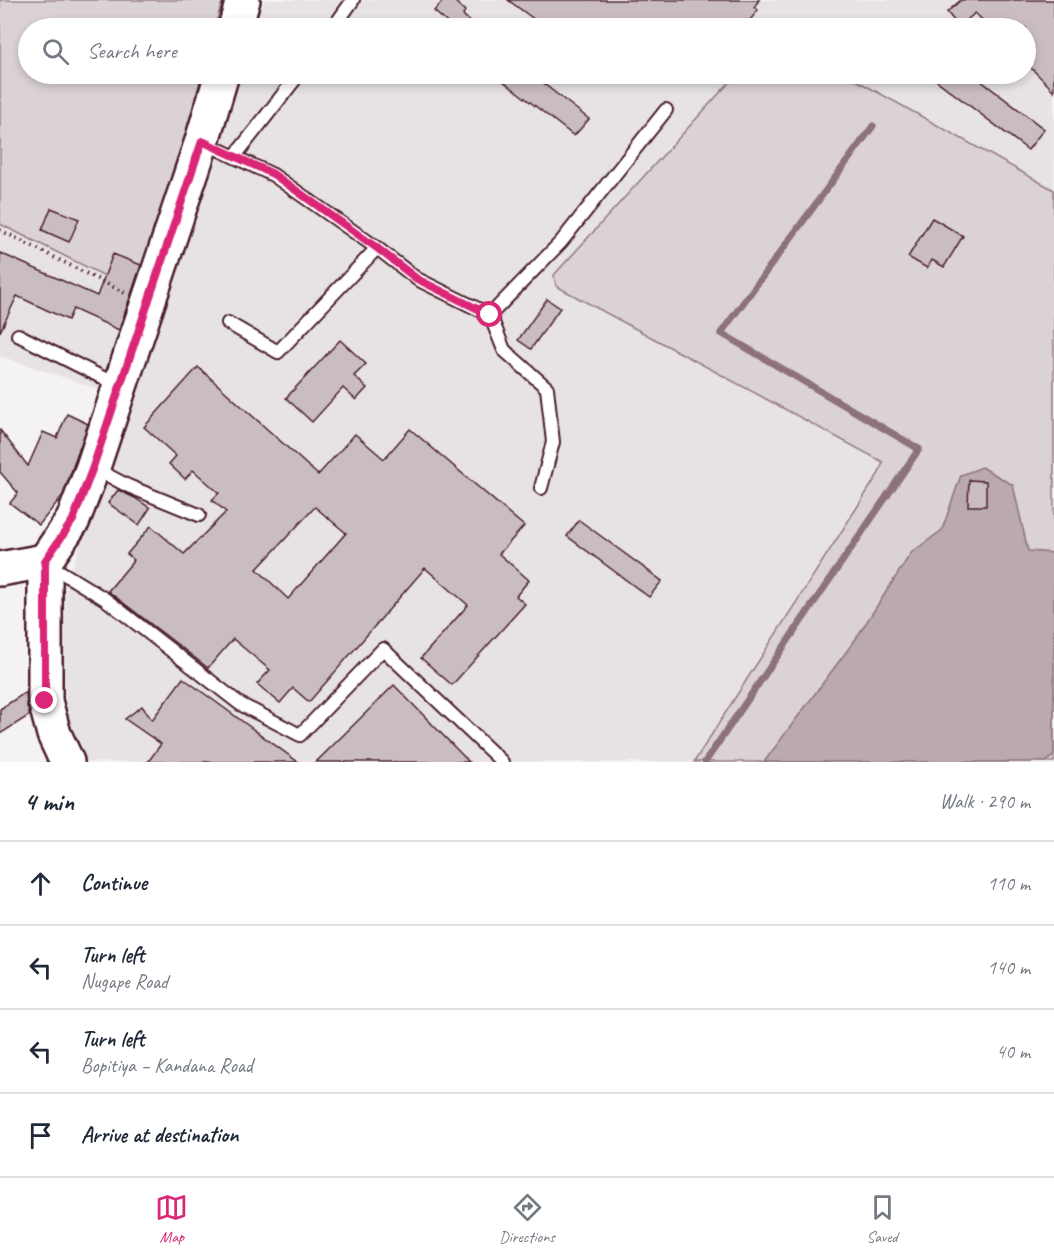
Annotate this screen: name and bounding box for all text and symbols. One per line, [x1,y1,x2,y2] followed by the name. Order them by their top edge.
[18,18,1036,84] search box
[39,35,72,68] icon: search
[87,37,177,65] text: Search here
[476,301,502,327] route start
[31,687,57,713] route end
[24,785,74,818] text: 4 min
[940,789,1030,814] text: Walk · 290 m
[24,867,57,900] icon: ahead
[81,869,147,897] text: Continue
[987,871,1030,896] text: 110 m
[81,941,145,969] text: Turn left
[24,951,57,984] icon: left
[987,955,1030,980] text: 140 m
[81,969,168,994] text: Nugape Road
[81,1025,145,1053] text: Turn left
[24,1035,57,1068] icon: left
[996,1039,1030,1064] text: 40 m
[81,1053,253,1078] text: Bopitiya – Kandana Road
[24,1119,57,1152] icon: arrive
[81,1121,238,1149] text: Arrive at destination
[155,1191,188,1247] tab: Map
[499,1191,555,1247] tab: Directions
[866,1191,899,1247] tab: Saved

